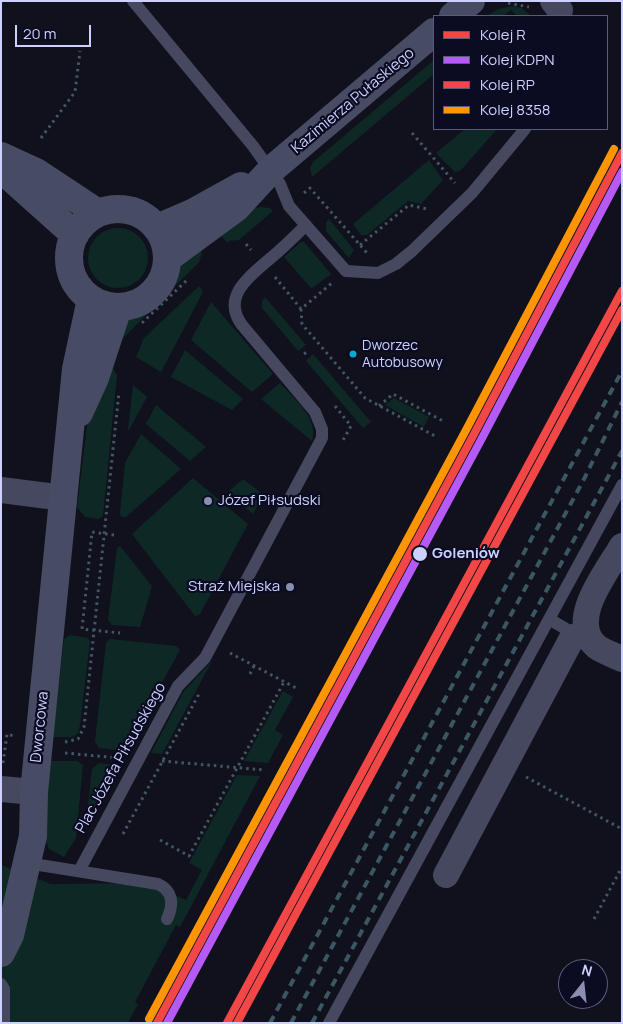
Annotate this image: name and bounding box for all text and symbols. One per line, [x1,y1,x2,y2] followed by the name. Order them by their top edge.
[18,15,94,47] scale bar
[433,15,608,130] legend
[23,23,56,44] text: 20 m
[480,24,526,45] text: Kolej R
[288,44,418,158] street label: Kazimierza Pułaskiego
[480,49,555,70] text: Kolej KDPN
[480,74,535,95] text: Kolej RP
[480,99,551,120] text: Kolej 8358
[362,338,443,371] place label: Dworzec Autobusowy
[348,349,358,359] marker: Dworzec Autobusowy
[218,492,321,510] place label: Józef Piłsudski
[202,495,214,507] marker: Józef Piłsudski
[411,545,429,563] marker: Goleniów
[432,545,500,563] place label: Goleniów
[188,578,280,596] place label: Straż Miejska
[284,581,296,593] marker: Straż Miejska
[72,680,170,836] street label: Plac Józefa Piłsudskiego
[27,691,53,763] street label: Dworcowa
[558,959,608,1009] north arrow
[580,960,594,981] text: N

